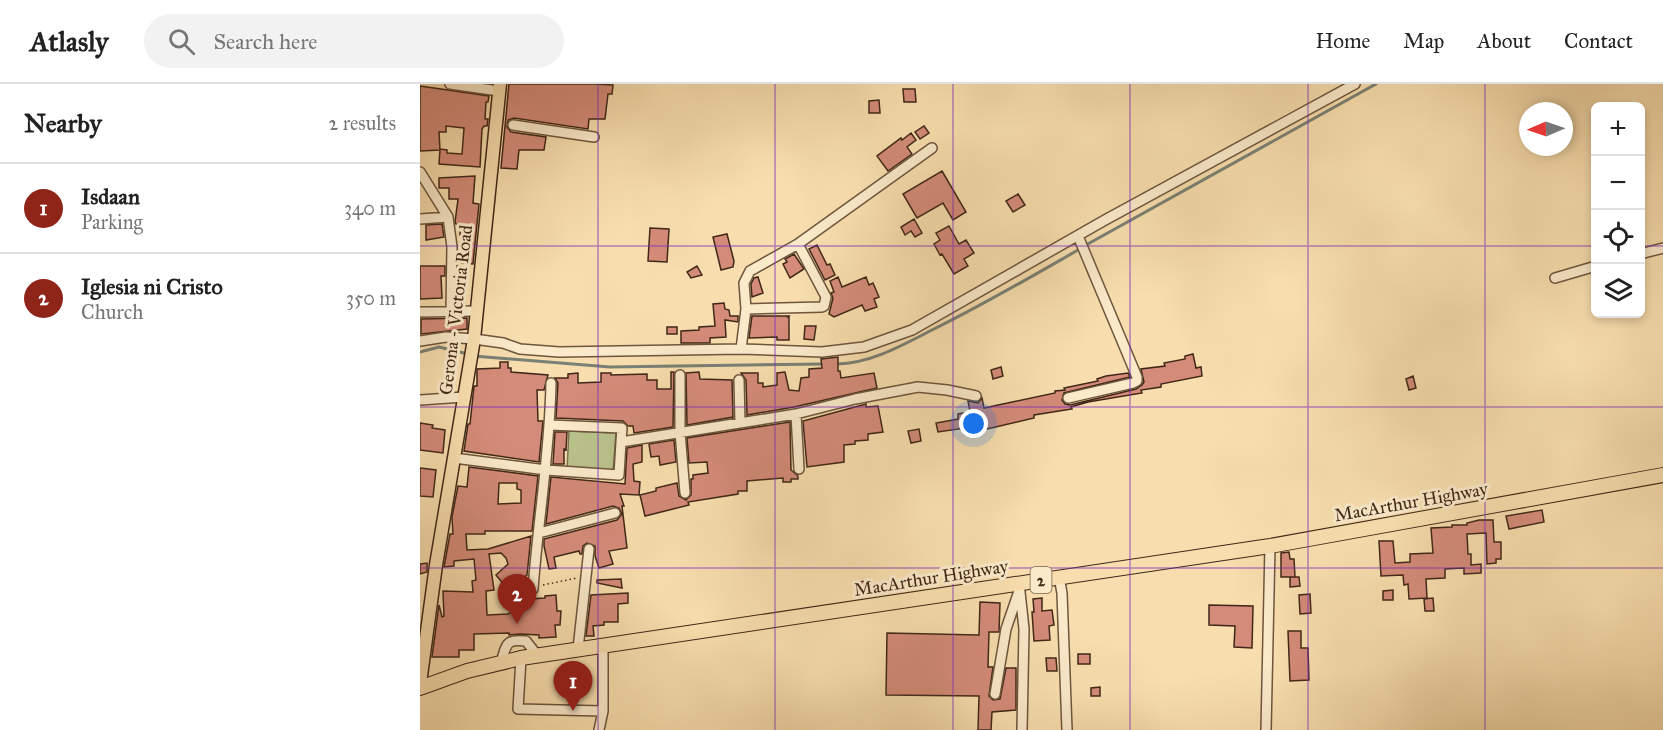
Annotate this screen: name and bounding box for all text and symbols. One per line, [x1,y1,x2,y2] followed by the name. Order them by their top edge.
[144,14,564,68] search box
[30,24,108,59] text: Atlasly
[165,25,198,58] icon: search
[213,28,317,55] text: Search here
[1315,28,1370,54] text: Home
[1403,28,1444,54] text: Map
[1477,28,1531,54] text: About
[1564,28,1633,54] text: Contact
[1519,102,1573,156] north arrow
[1591,102,1645,318] map controls
[1591,102,1645,156] button: +
[24,107,102,139] text: Nearby
[328,111,396,135] text: 2 results
[1591,156,1645,210] button: −
[81,183,140,210] text: Isdaan
[40,196,47,220] text: 1
[344,196,396,220] text: 340 m
[81,210,143,234] text: Parking
[1591,210,1645,264] button: locate
[435,224,477,396] street label: Gerona - Victoria Road
[1591,264,1645,318] button: layers
[81,273,223,300] text: Iglesia ni Cristo
[39,286,48,310] text: 2
[346,286,396,310] text: 350 m
[81,300,143,324] text: Church
[959,409,988,438] your location
[1332,478,1490,527] street label: MacArthur Highway
[852,555,1010,602] street label: MacArthur Highway
[1030,567,1052,593] road number: 2
[498,574,536,624] pin: 2
[554,662,592,711] pin: 1

